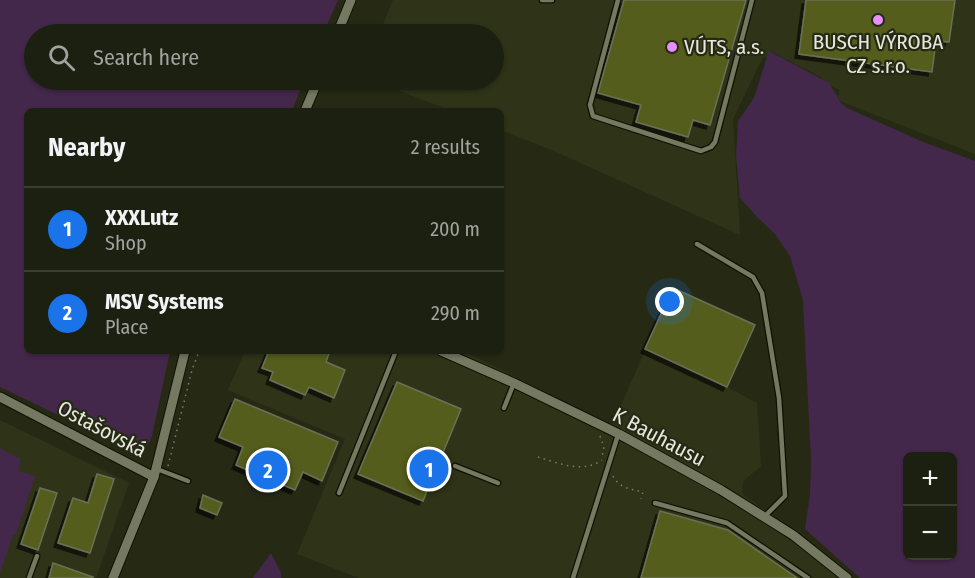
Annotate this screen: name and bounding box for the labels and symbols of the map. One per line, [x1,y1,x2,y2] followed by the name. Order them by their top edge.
[871,13,885,27] marker: BUSCH VÝROBA CZ s.r.o.
[813,29,943,79] place label: BUSCH VÝROBA CZ s.r.o.
[684,34,764,60] place label: VÚTS, a.s.
[665,40,679,54] marker: VÚTS, a.s.
[655,287,684,316] your location
[53,395,151,463] street label: Ostašovská
[608,402,710,472] street label: K Bauhausu
[410,446,448,492] pin: 1
[248,448,288,492] pin: 2

